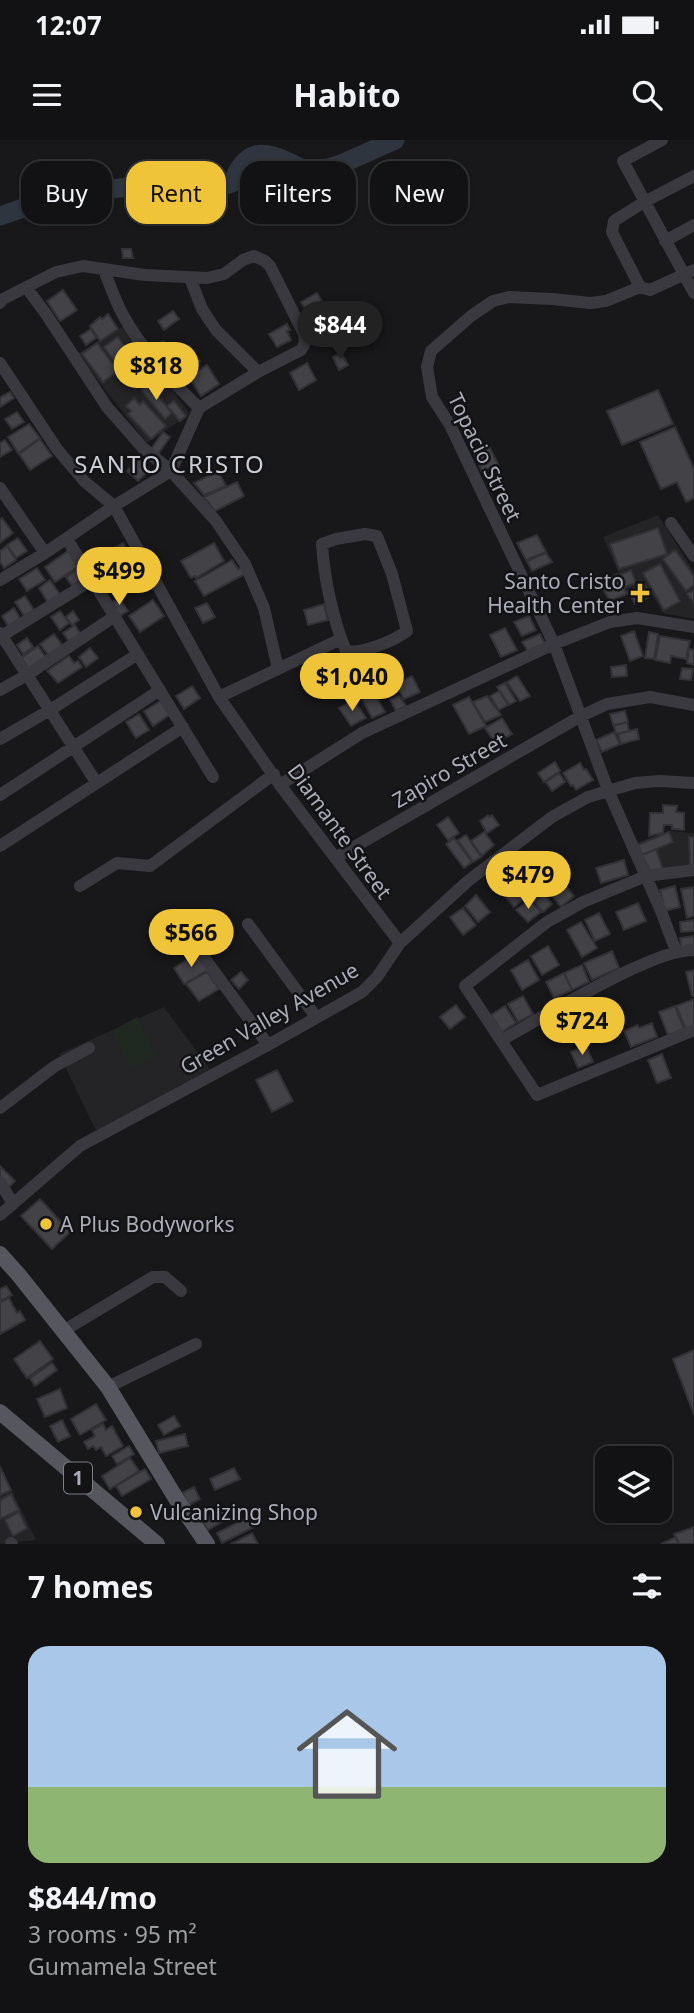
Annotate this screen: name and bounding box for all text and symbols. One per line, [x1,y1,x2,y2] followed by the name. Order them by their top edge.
[35,7,102,43] text: 12:07
[293,73,401,116] text: Habito
[28,76,66,114] icon: menu
[628,76,666,114] icon: search
[21,161,112,224] chip: Buy
[126,161,226,224] chip: Rent
[240,161,356,224] chip: Filters
[370,161,468,224] chip: New
[299,302,381,361] pin: $844
[314,308,366,340] text: $844
[115,342,197,402] pin: $818
[130,349,182,381] text: $818
[442,388,528,526] street label: Topacio Street
[74,447,266,480] district label: SANTO CRISTO
[78,547,160,607] pin: $499
[93,554,145,586] text: $499
[487,567,624,619] place label: Santo Cristo Health Center
[630,583,650,603] marker: Santo Cristo Health Center
[295,654,409,713] pin: $1,040
[316,660,388,692] text: $1,040
[387,726,511,814] street label: Zapiro Street
[282,758,399,904] street label: Diamante Street
[487,852,569,911] pin: $479
[502,858,554,890] text: $479
[150,910,232,969] pin: $566
[165,916,217,948] text: $566
[175,955,363,1081] street label: Green Valley Avenue
[541,998,623,1057] pin: $724
[556,1004,608,1036] text: $724
[60,1210,235,1238] place label: A Plus Bodyworks
[38,1216,54,1232] marker: A Plus Bodyworks
[595,1446,672,1523] map controls
[595,1446,672,1523] button: layers
[64,1462,92,1494] road number: 1
[150,1498,318,1526] place label: Vulcanizing Shop
[128,1504,144,1520] marker: Vulcanizing Shop
[28,1566,153,1607] text: 7 homes
[628,1567,666,1605] icon: filters
[284,1691,410,1817] icon: home
[28,1877,157,1918] text: $844/mo
[28,1918,197,1950] text: 3 rooms · 95 m²
[28,1950,217,1982] text: Gumamela Street

